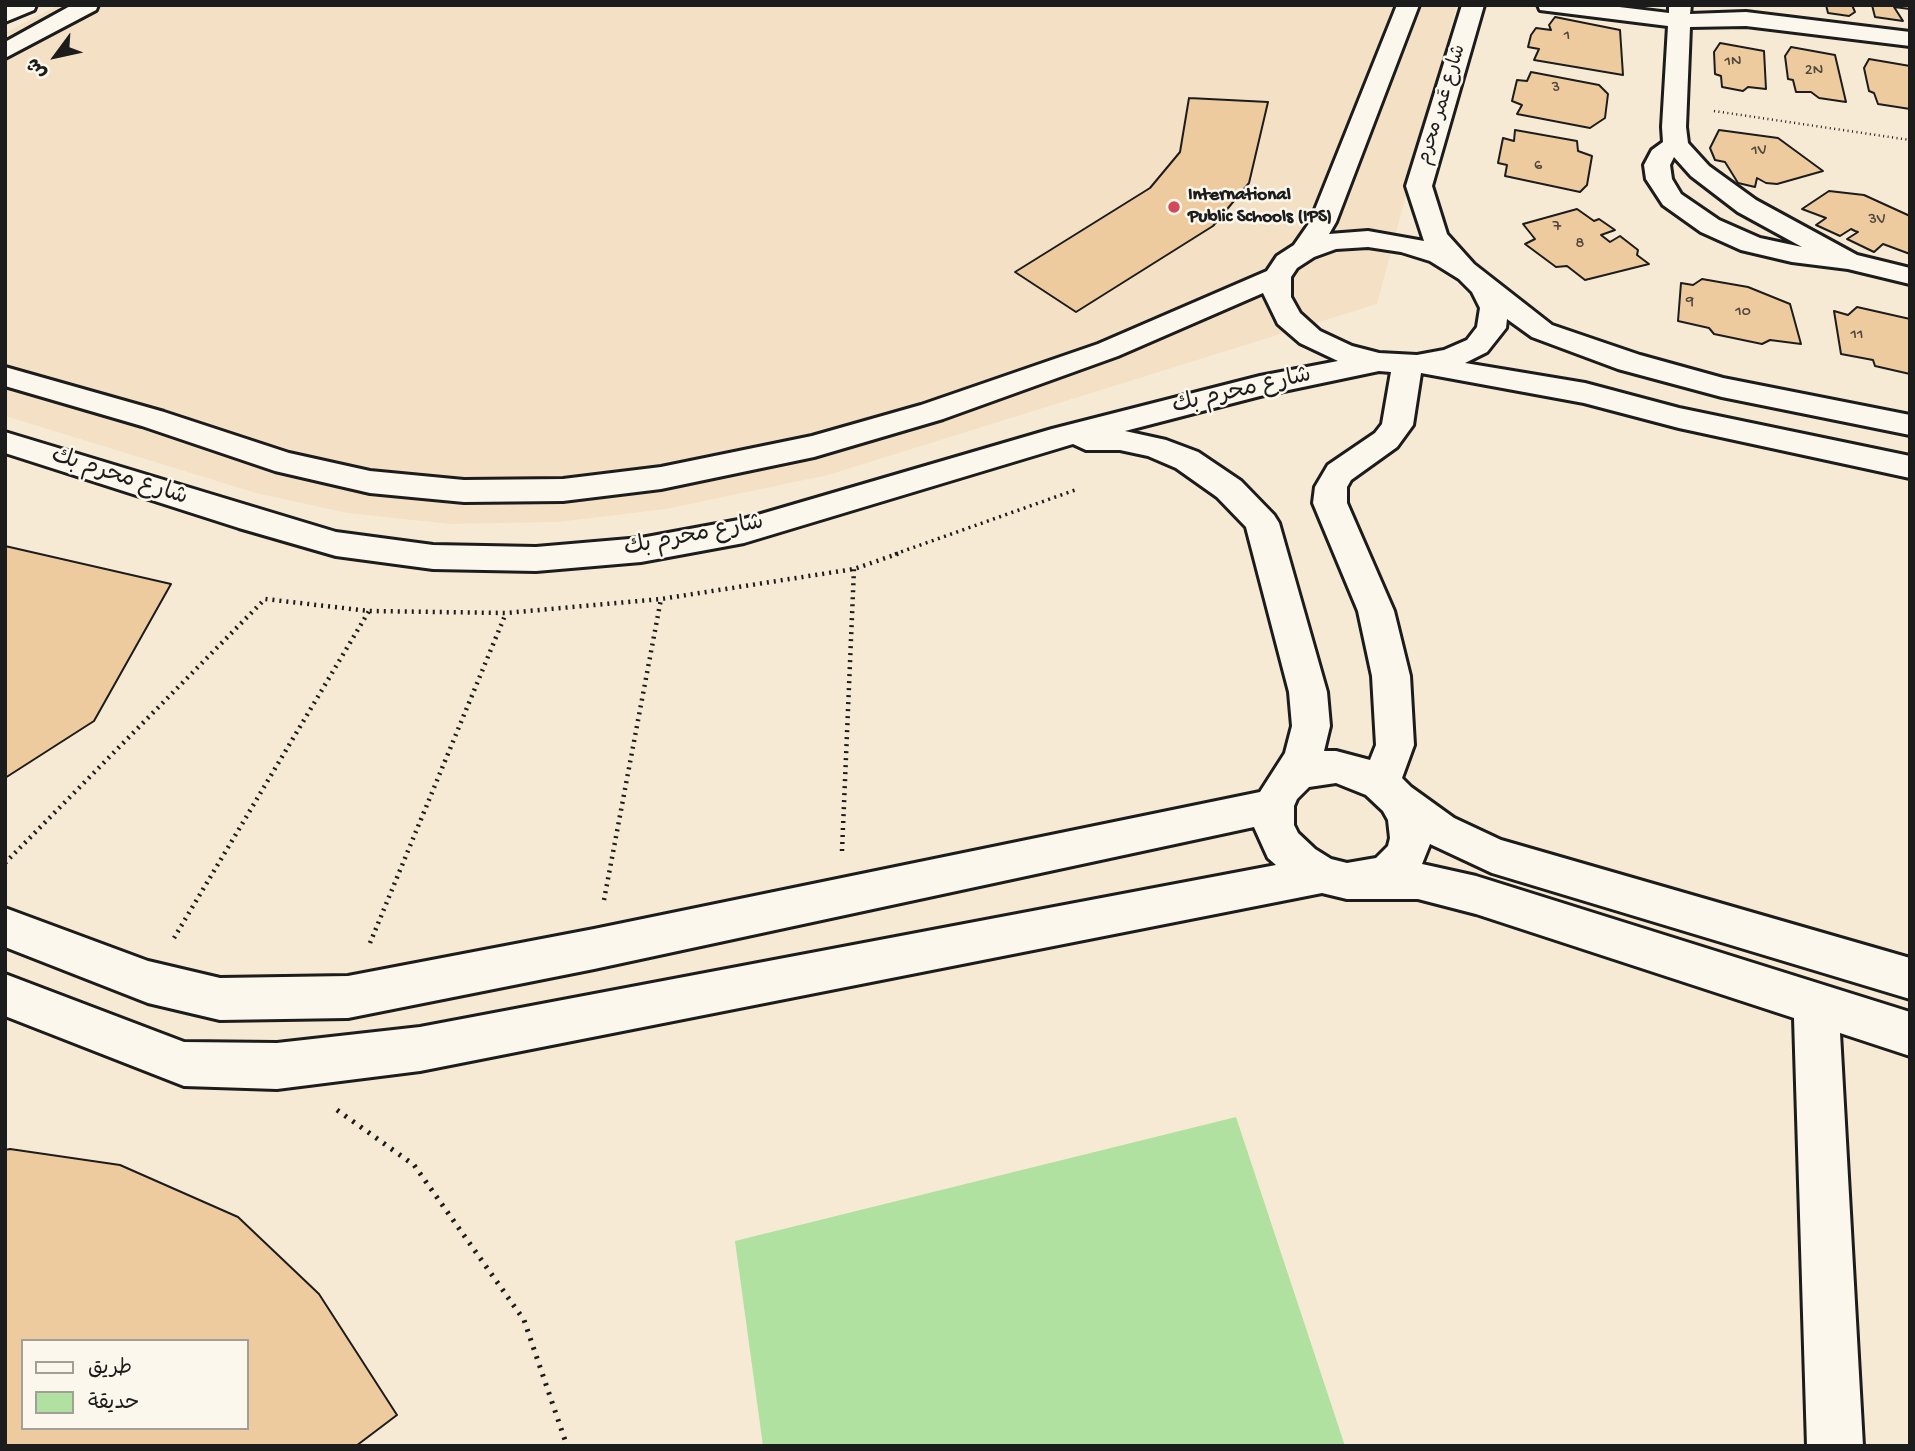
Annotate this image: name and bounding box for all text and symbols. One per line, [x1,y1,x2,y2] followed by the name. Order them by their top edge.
[21,21,91,91] north arrow
[1564,27,1570,47] house number: 1
[1414,42,1472,168] street label: شارع عَمر محرم
[23,53,53,83] text: ش
[1725,53,1741,73] house number: 1N
[1805,62,1823,82] house number: 2N
[1552,79,1560,99] house number: 3
[1751,142,1767,162] house number: 1V
[1534,157,1542,177] house number: 6
[1188,185,1332,229] place label: International Public Schools (IPS)
[1166,199,1182,215] marker: International Public Schools (IPS)
[1868,211,1886,231] house number: 3V
[1553,218,1561,238] house number: 7
[1576,235,1584,255] house number: 8
[1686,293,1694,313] house number: 9
[1735,303,1751,323] house number: 10
[1851,326,1863,346] house number: 11
[1170,363,1314,421] street label: شارع محرم بك
[47,443,191,513] street label: شارع محرم بك
[622,510,766,564] street label: شارع محرم بك
[21,1339,248,1430] legend
[88,1357,132,1382] text: طريق
[88,1392,139,1417] text: حديقة

